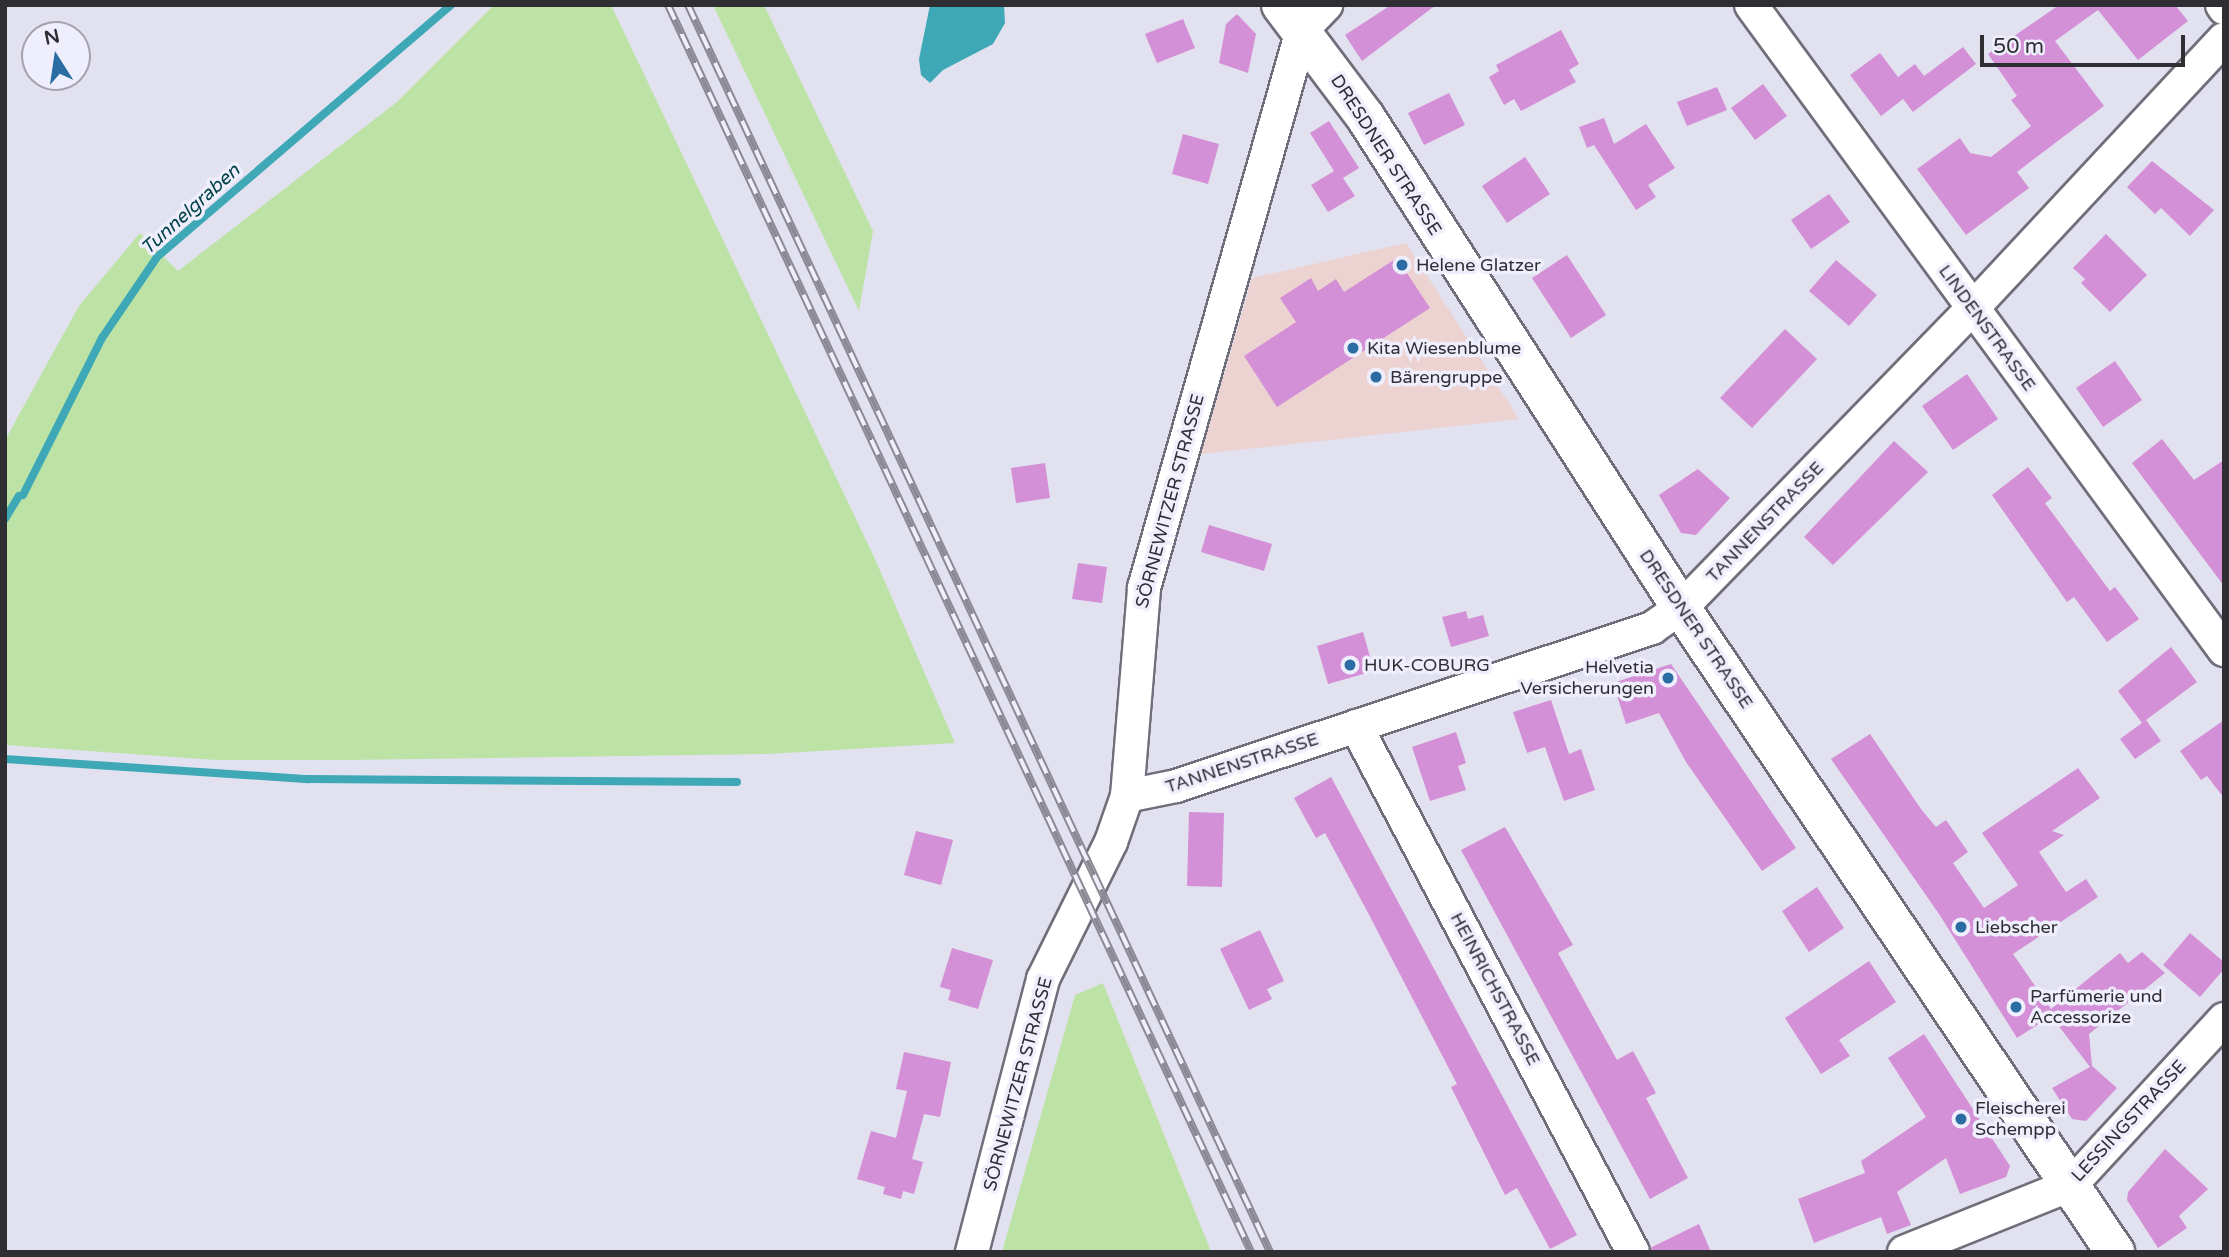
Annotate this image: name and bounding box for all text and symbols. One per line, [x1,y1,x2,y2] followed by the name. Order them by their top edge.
[21,21,91,91] north arrow
[1984,21,2189,65] scale bar
[42,25,62,50] text: N
[1993,34,2044,59] text: 50 m
[1326,71,1446,239] street label: DRESDNER STRASSE
[137,160,245,260] water label: Tunnelgraben
[1416,254,1541,276] place label: Helene Glatzer
[1394,257,1410,273] marker: Helene Glatzer
[1934,261,2040,395] street label: LINDENSTRASSE
[1367,337,1521,359] place label: Kita Wiesenblume
[1345,340,1361,356] marker: Kita Wiesenblume
[1390,366,1502,388] place label: Bärengruppe
[1368,369,1384,385] marker: Bärengruppe
[1131,392,1209,610] street label: SÖRNEWITZER STRASSE
[1702,457,1828,587] street label: TANNENSTRASSE
[1635,545,1757,713] street label: DRESDNER STRASSE
[1364,654,1490,676] place label: HUK-COBURG
[1342,657,1358,673] marker: HUK-COBURG
[1520,657,1654,700] place label: Helvetia Versicherungen
[1660,670,1676,686] marker: Helvetia Versicherungen
[1163,728,1321,798] street label: TANNENSTRASSE
[1446,909,1544,1069] street label: HEINRICHSTRASSE
[1975,916,2058,938] place label: Liebscher
[1953,919,1969,935] marker: Liebscher
[979,975,1057,1193] street label: SÖRNEWITZER STRASSE
[2030,986,2163,1028] place label: Parfümerie und Accessorize
[2008,999,2024,1015] marker: Parfümerie und Accessorize
[2067,1056,2191,1186] street label: LESSINGSTRASSE
[1975,1098,2066,1140] place label: Fleischerei Schempp
[1953,1111,1969,1127] marker: Fleischerei Schempp

